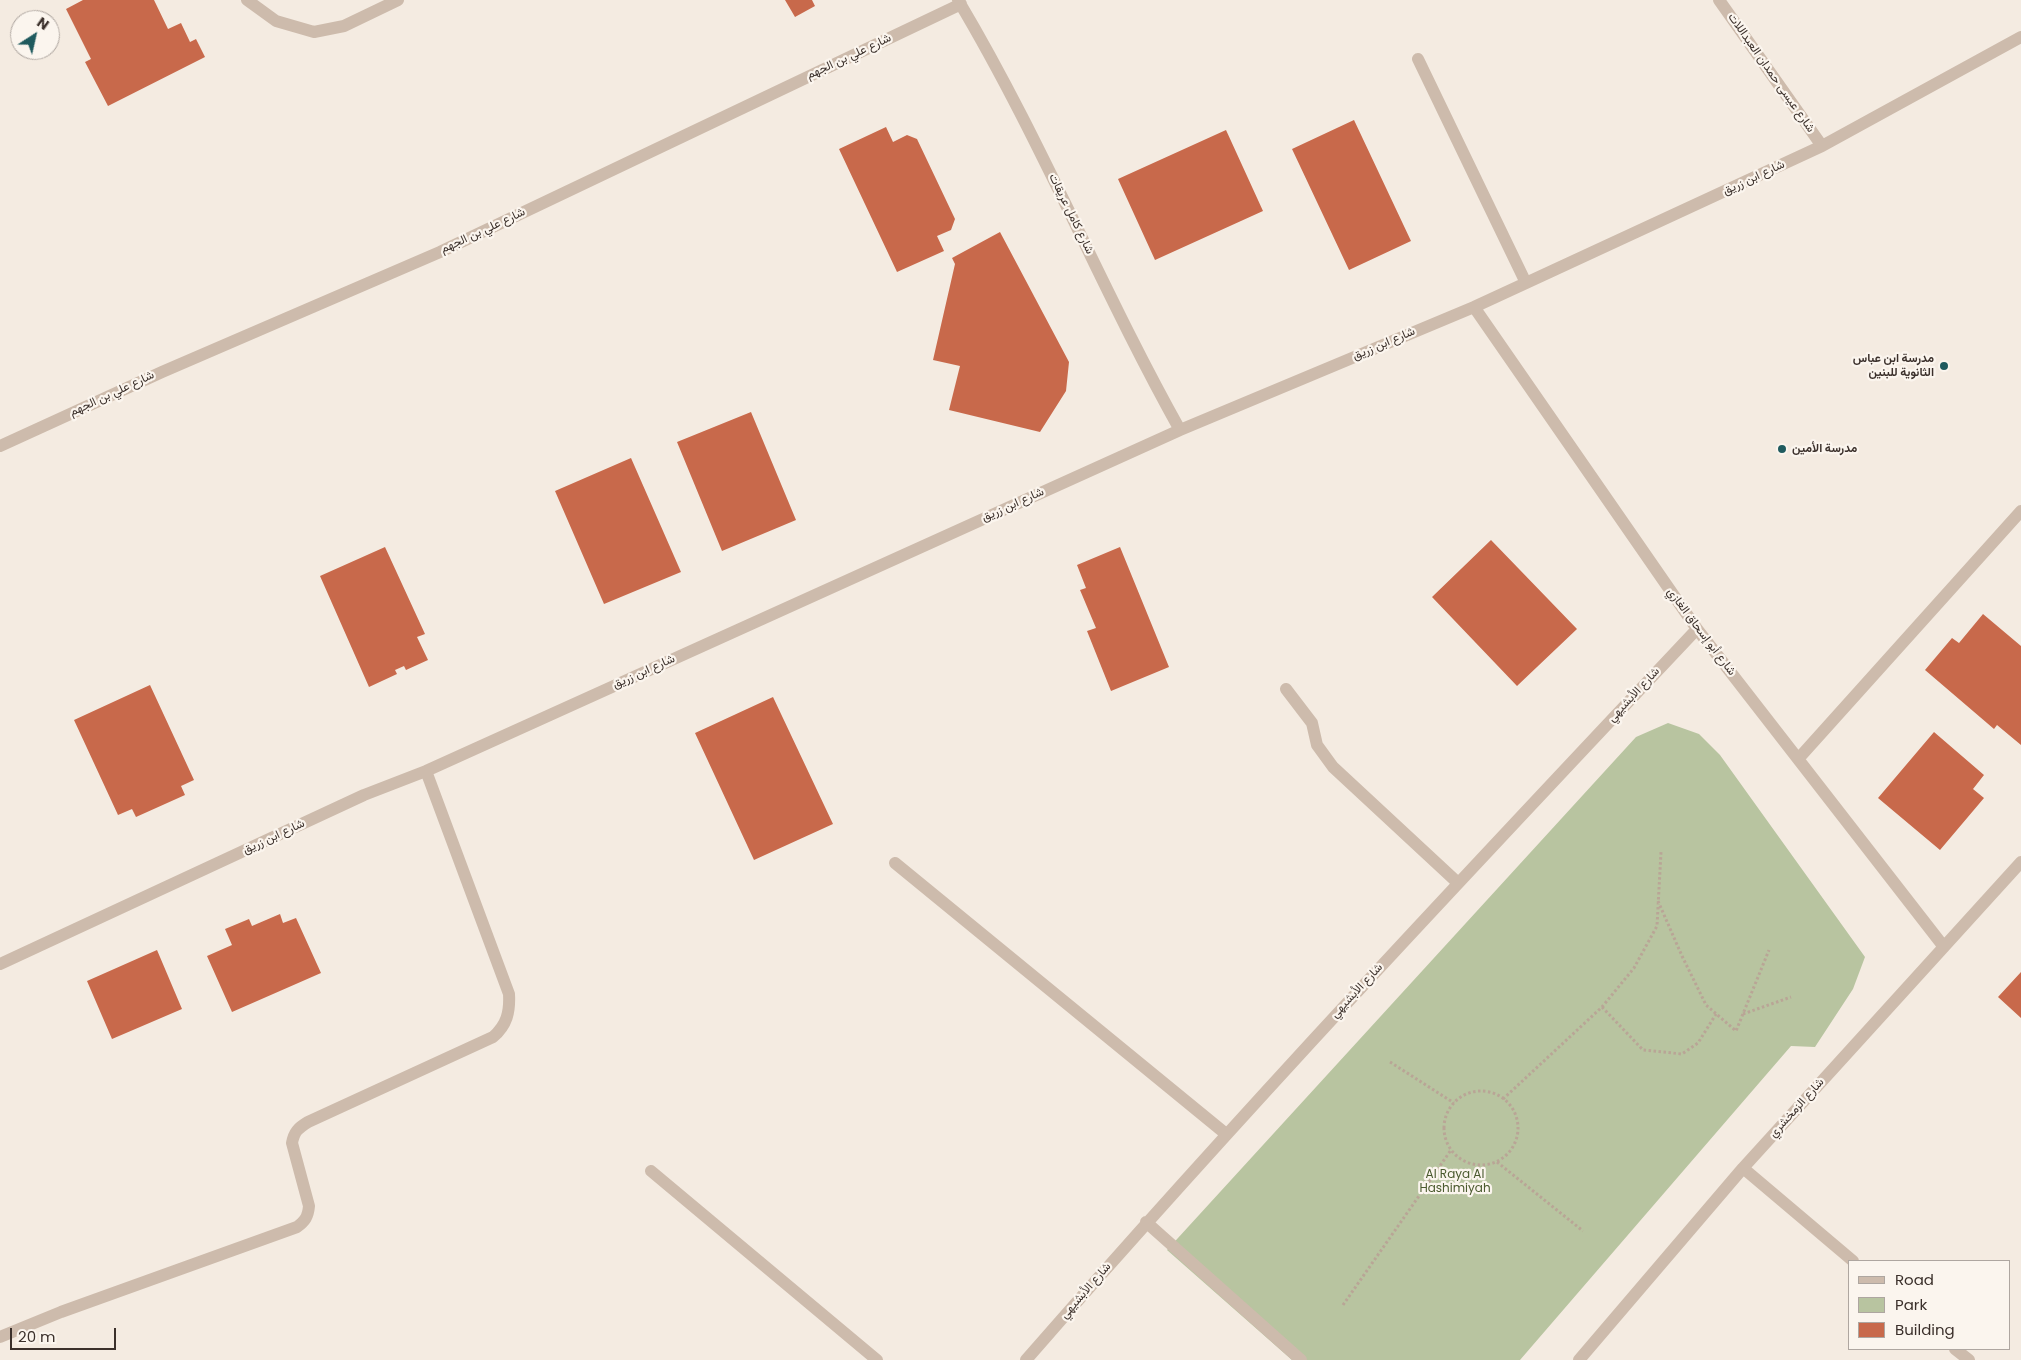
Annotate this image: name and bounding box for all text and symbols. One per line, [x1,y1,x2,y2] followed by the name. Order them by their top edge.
[10,10,60,60] north arrow
[1724,11,1818,135] street label: شارع عيسى حمدان العبداللات
[33,12,53,35] text: N
[804,31,894,83] street label: شارع علي بن الجهم
[1721,157,1787,199] street label: شارع ابن زريق
[1045,171,1097,257] street label: شارع كامل عريقات
[438,205,528,257] street label: شارع علي بن الجهم
[1351,324,1417,364] street label: شارع ابن زريق
[1853,352,1934,380] place label: مدرسة ابن عباس الثانوية للبنين
[1938,360,1950,372] marker: مدرسة ابن عباس الثانوية للبنين
[67,368,157,420] street label: شارع علي بن الجهم
[1792,442,1857,456] place label: مدرسة الأمين
[1776,443,1788,455] marker: مدرسة الأمين
[980,485,1046,525] street label: شارع ابن زريق
[1663,585,1739,679] street label: شارع أبو إسحاق الغازي
[611,652,677,692] street label: شارع ابن زريق
[1605,665,1663,725] street label: شارع الأبشيهي
[241,816,307,858] street label: شارع ابن زريق
[1328,961,1386,1021] street label: شارع الأبشيهي
[1767,1075,1827,1141] street label: شارع الزمخشري
[1419,1168,1491,1196] park label: Al Raya Al Hashimiyah
[1058,1260,1114,1322] street label: شارع الأبشيهي
[1848,1260,2011,1350] legend
[1895,1269,1934,1290] text: Road
[1895,1294,1927,1315] text: Park
[12,1318,119,1350] scale bar
[1895,1319,1955,1340] text: Building
[18,1326,56,1347] text: 20 m

